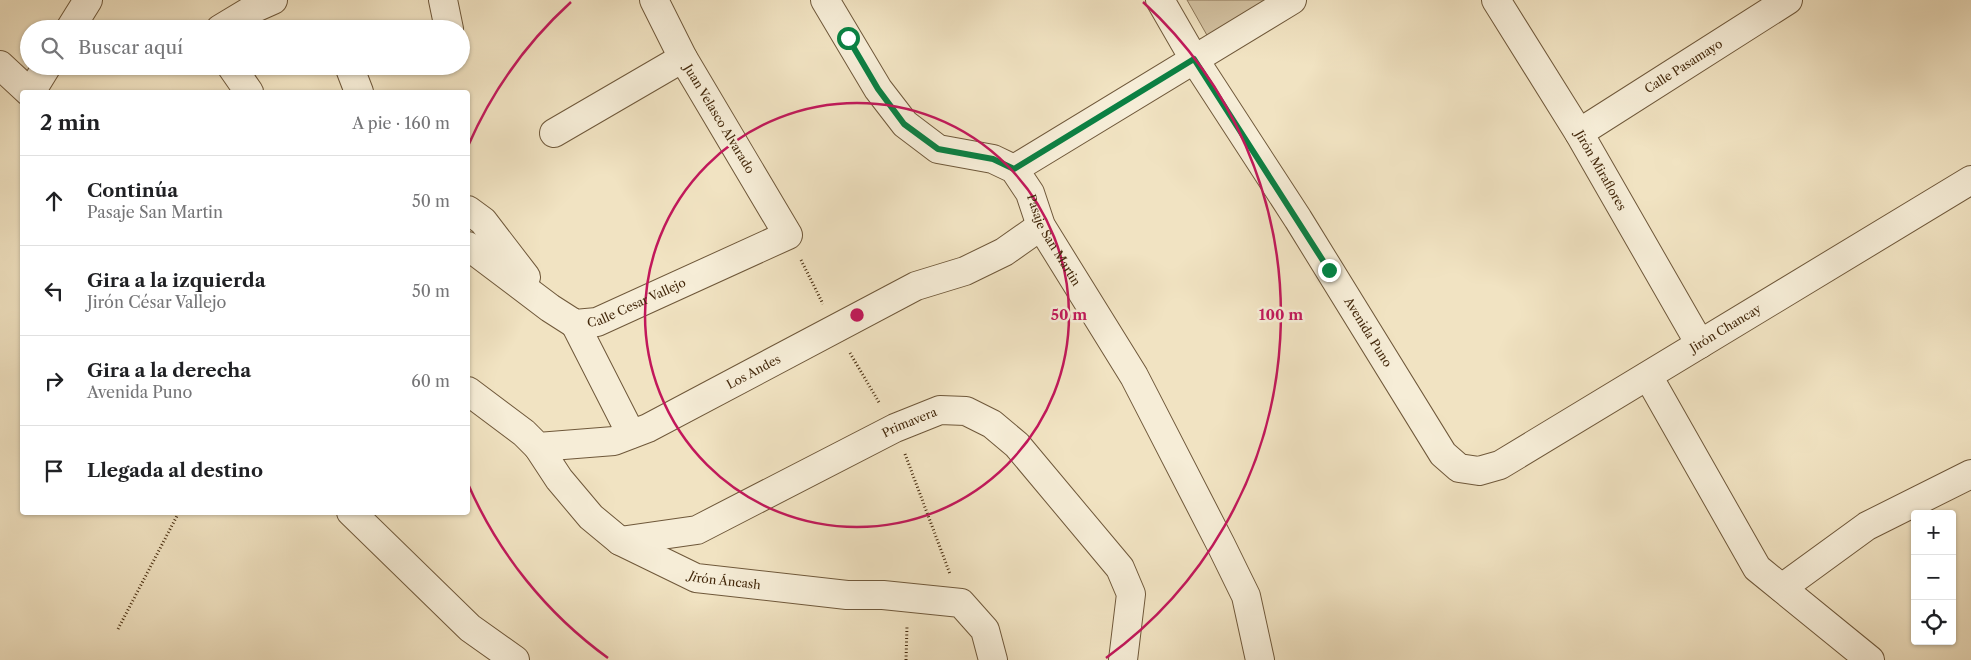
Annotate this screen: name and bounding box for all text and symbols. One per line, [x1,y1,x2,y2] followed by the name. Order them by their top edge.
[20,20,470,75] search box
[837,27,860,50] route start
[38,34,66,62] icon: search
[78,36,183,59] text: Buscar aquí
[1642,36,1725,96] street label: Calle Pasamayo
[680,60,758,176] street label: Juan Velasco Alvarado
[40,110,100,135] text: 2 min
[352,113,450,133] text: A pie · 160 m
[1571,126,1630,213] street label: Jirón Miraflores
[87,179,178,202] text: Continúa
[40,187,68,215] icon: ahead
[412,191,450,211] text: 50 m
[1024,192,1084,289] street label: Pasaje San Martin
[87,202,223,222] text: Pasaje San Martin
[1318,259,1341,282] route end
[87,269,266,292] text: Gira a la izquierda
[587,275,688,330] street label: Calle Cesar Vallejo
[40,277,68,305] icon: left
[412,281,450,301] text: 50 m
[87,292,226,312] text: Jirón César Vallejo
[1341,294,1395,370] street label: Avenida Puno
[1685,301,1764,356] street label: Jirón Chancay
[1051,305,1087,324] text: 50 m
[1259,305,1303,324] text: 100 m
[848,306,866,324] centre of rings
[724,351,783,392] street label: Los Andes
[87,359,251,382] text: Gira a la derecha
[40,367,68,395] icon: right
[411,371,450,391] text: 60 m
[87,382,192,402] text: Avenida Puno
[879,404,940,440] street label: Primavera
[40,457,68,485] icon: arrive
[87,459,263,482] text: Llegada al destino
[1911,510,1956,645] map controls
[1911,510,1956,555] button: +
[1911,555,1956,600] button: −
[685,567,762,592] street label: Jirón Áncash
[1911,600,1956,645] button: locate

